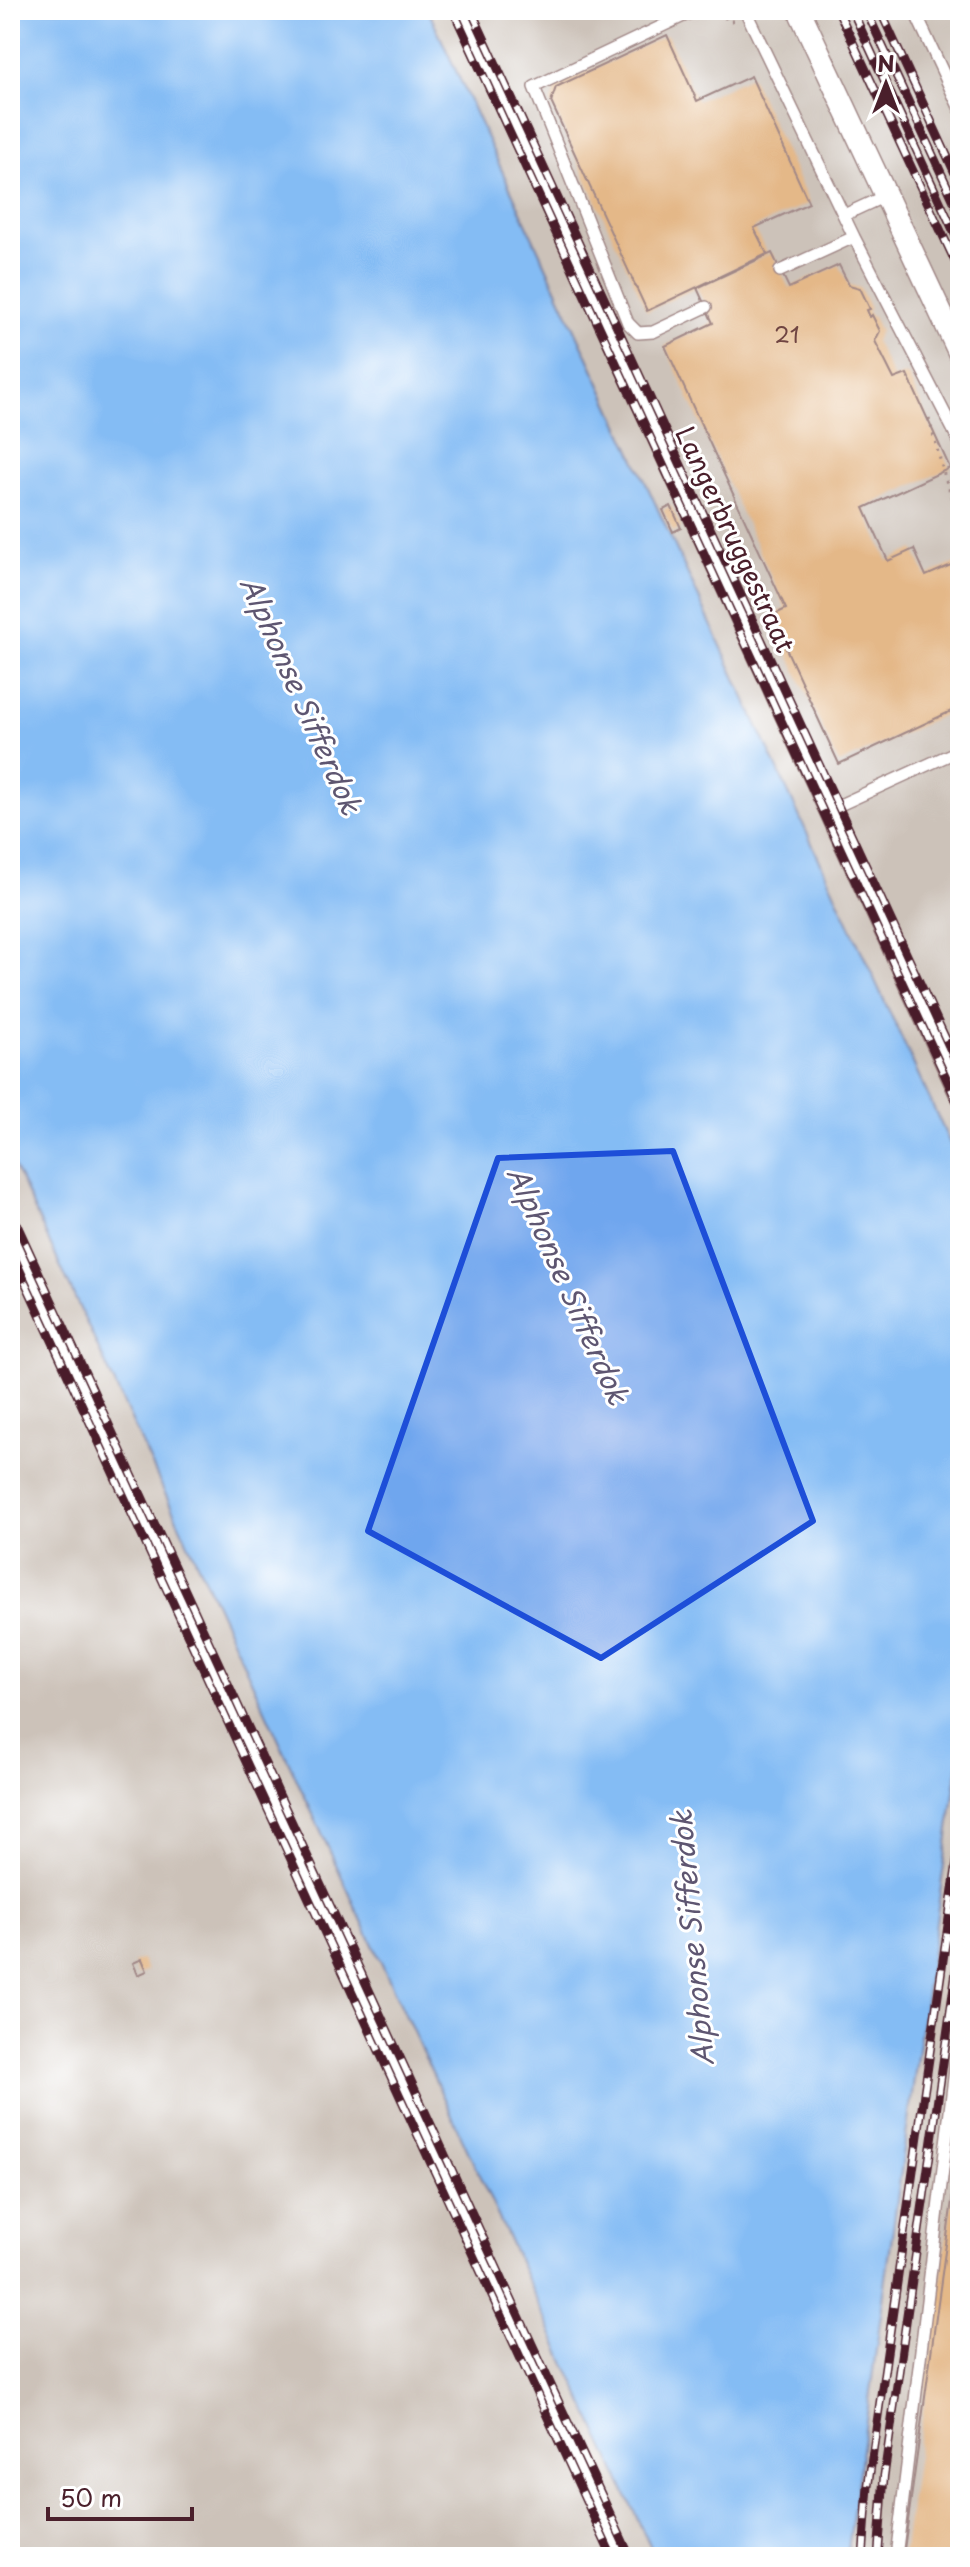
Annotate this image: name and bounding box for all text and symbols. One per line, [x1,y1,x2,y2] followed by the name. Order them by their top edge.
[846,44,926,124] north arrow
[877,46,895,79] text: N
[774,317,800,350] house number: 21
[666,419,806,659] street label: Langerbruggestraat
[230,569,374,821] water label: Alphonse Sifferdok
[497,1159,641,1411] water label: Alphonse Sifferdok
[658,1808,724,2068] water label: Alphonse Sifferdok
[48,2471,192,2521] scale bar
[60,2479,122,2515] text: 50 m

